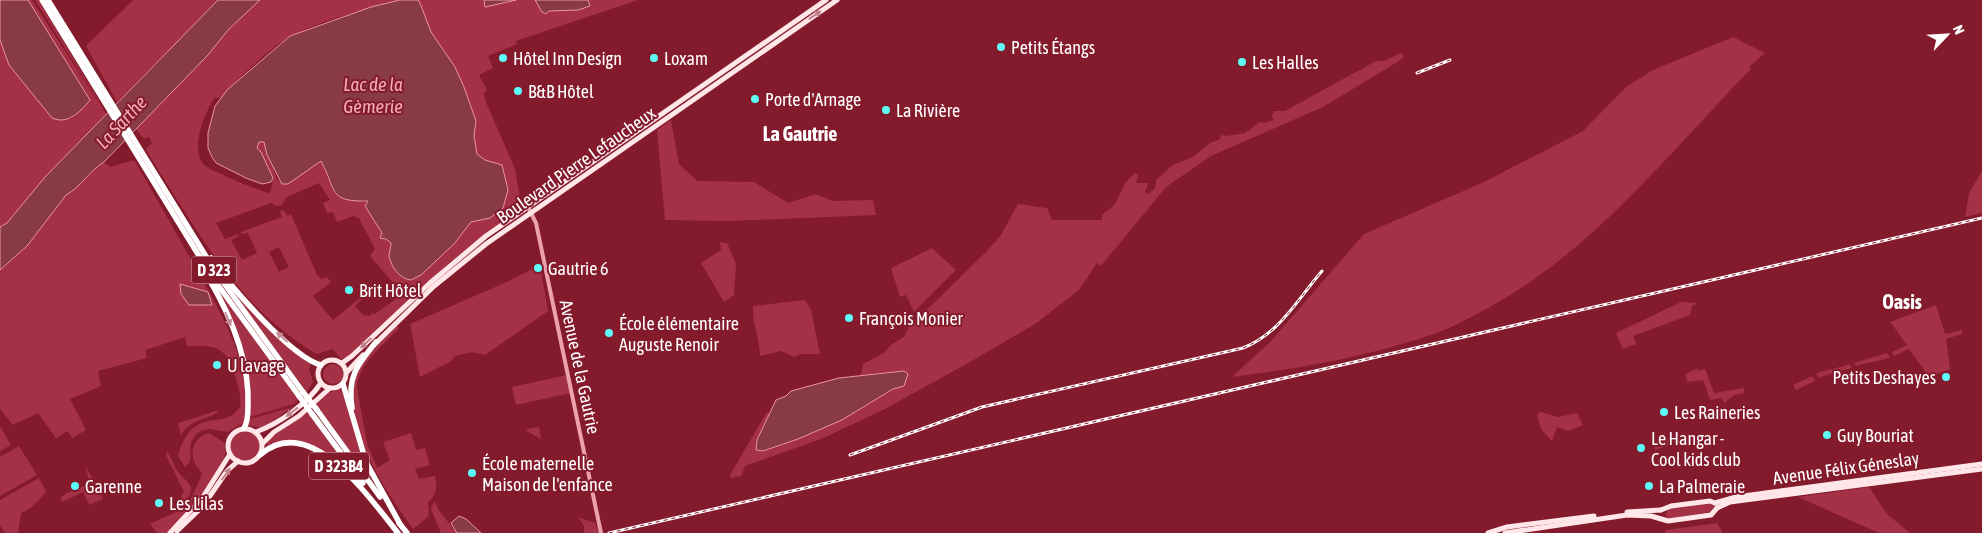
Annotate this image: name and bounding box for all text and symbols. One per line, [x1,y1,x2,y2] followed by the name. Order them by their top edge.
[808,10,822,20] one-way arrow
[1922,10,1972,60] north arrow
[1950,22,1968,37] text: N
[1011,37,1095,58] place label: Petits Étangs
[995,41,1007,53] marker: Petits Étangs
[513,48,622,69] place label: Hôtel Inn Design
[664,48,708,69] place label: Loxam
[497,52,509,64] marker: Hôtel Inn Design
[648,52,660,64] marker: Loxam
[1252,52,1319,73] place label: Les Halles
[1236,56,1248,68] marker: Les Halles
[343,73,403,117] water label: Lac de la Gèmerie
[528,81,594,102] place label: B&B Hôtel
[512,85,524,97] marker: B&B Hôtel
[765,89,861,110] place label: Porte d'Arnage
[91,91,151,153] water label: La Sarthe
[749,93,761,105] marker: Porte d'Arnage
[896,100,960,121] place label: La Rivière
[493,102,659,228] street label: Boulevard Pierre Lefaucheux
[880,104,892,116] marker: La Rivière
[763,122,837,145] district label: La Gautrie
[192,256,236,284] road number: D 323
[548,258,608,279] place label: Gautrie 6
[532,262,544,274] marker: Gautrie 6
[359,280,422,301] place label: Brit Hôtel
[343,284,355,296] marker: Brit Hôtel
[1882,290,1922,313] district label: Oasis
[556,298,604,436] street label: Avenue de la Gautrie
[859,308,964,329] place label: François Monier
[225,312,233,326] one-way arrow
[843,312,855,324] marker: François Monier
[619,313,739,355] place label: École élémentaire Auguste Renoir
[603,327,615,339] marker: École élémentaire Auguste Renoir
[276,332,288,343] one-way arrow
[360,337,372,349] one-way arrow
[227,355,284,376] place label: U lavage
[211,359,223,371] marker: U lavage
[1832,367,1936,388] place label: Petits Deshayes
[1940,371,1952,383] marker: Petits Deshayes
[1674,402,1760,423] place label: Les Raineries
[286,406,299,417] one-way arrow
[1658,406,1670,418] marker: Les Raineries
[1837,425,1914,446] place label: Guy Bouriat
[1651,428,1741,470] place label: Le Hangar - Cool kids club
[1821,429,1833,441] marker: Guy Bouriat
[1635,442,1647,454] marker: Le Hangar - Cool kids club
[1771,447,1921,489] street label: Avenue Félix Géneslay
[309,452,369,480] road number: D 323B4
[482,453,613,495] place label: École maternelle Maison de l'enfance
[221,467,231,481] one-way arrow
[466,467,478,479] marker: École maternelle Maison de l'enfance
[85,476,142,497] place label: Garenne
[1659,476,1745,497] place label: La Palmeraie
[69,480,81,492] marker: Garenne
[1643,480,1655,492] marker: La Palmeraie
[169,493,224,514] place label: Les Lilas
[153,497,165,509] marker: Les Lilas

